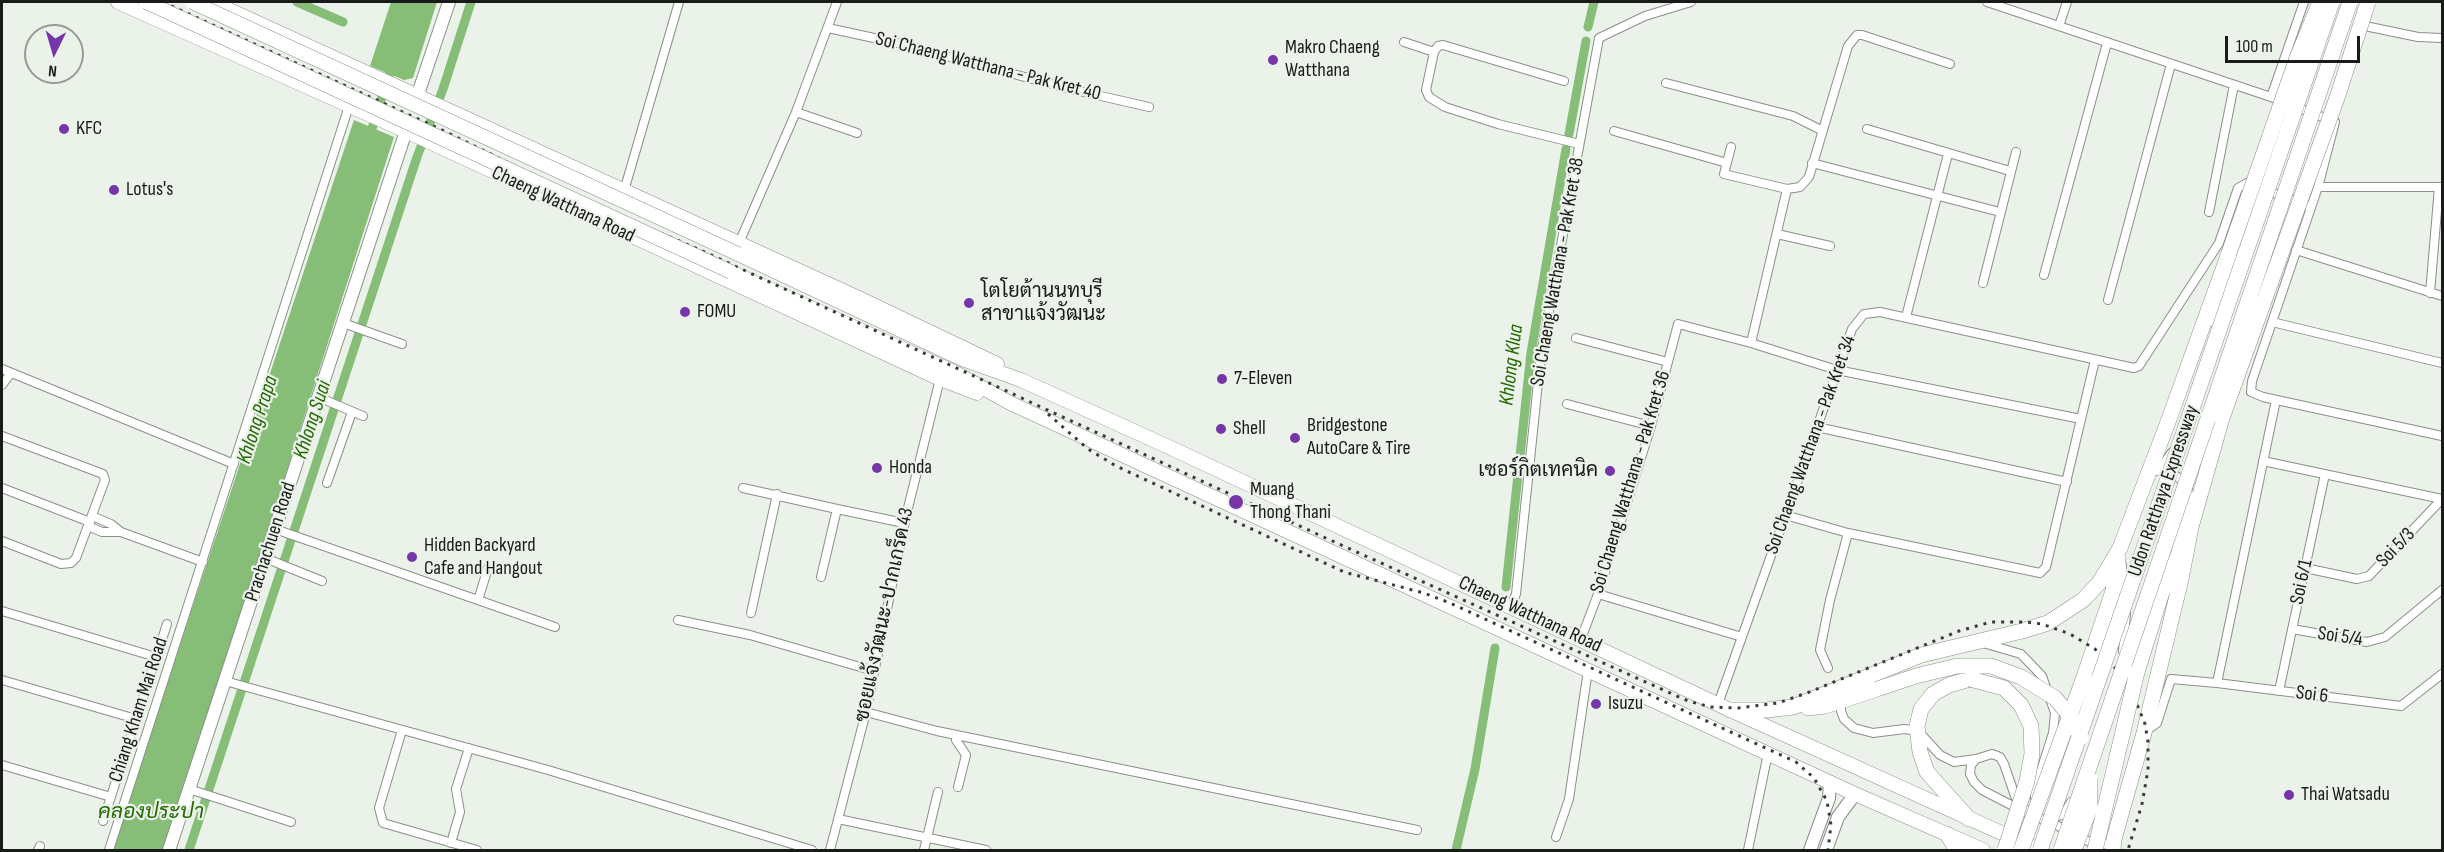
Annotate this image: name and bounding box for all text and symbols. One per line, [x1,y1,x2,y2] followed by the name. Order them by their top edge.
[24,24,84,84] north arrow
[2228,24,2363,62] scale bar
[873,27,1103,107] street label: Soi Chaeng Watthana - Pak Kret 40
[1285,36,1380,83] place label: Makro Chaeng Watthana
[2236,36,2273,57] text: 100 m
[1266,53,1280,67] marker: Makro Chaeng Watthana
[47,61,58,80] text: N
[76,117,102,141] place label: KFC
[57,122,71,136] marker: KFC
[1526,156,1590,388] street label: Soi Chaeng Watthana - Pak Kret 38
[488,161,638,249] street label: Chaeng Watthana Road
[126,178,173,202] place label: Lotus's
[107,183,121,197] marker: Lotus's
[981,280,1106,327] place label: โตโยต้านนทบุรี สาขาแจ้งวัฒนะ
[962,296,976,310] marker: โตโยต้านนทบุรี สาขาแจ้งวัฒนะ
[697,300,736,324] place label: FOMU
[678,305,692,319] marker: FOMU
[1495,323,1529,407] water label: Khlong Klua
[1760,332,1862,558] street label: Soi Chaeng Watthana - Pak Kret 34
[1234,367,1292,391] place label: 7-Eleven
[1586,368,1676,596] street label: Soi Chaeng Watthana - Pak Kret 36
[1215,372,1229,386] marker: 7-Eleven
[232,373,284,467] water label: Khlong Prapa
[289,378,337,462] water label: Khlong Suai
[2123,402,2205,580] street label: Udon Ratthaya Expressway
[1307,414,1410,461] place label: Bridgestone AutoCare & Tire
[1233,417,1266,441] place label: Shell
[1214,422,1228,436] marker: Shell
[1288,431,1302,445] marker: Bridgestone AutoCare & Tire
[889,456,932,480] place label: Honda
[1478,459,1598,483] place label: เซอร์กิตเทคนิค
[870,461,884,475] marker: Honda
[1603,464,1617,478] marker: เซอร์กิตเทคนิค
[1250,478,1331,525] place label: Muang Thong Thani
[240,479,302,605] street label: Prachachuen Road
[1227,493,1245,511] marker: Muang Thong Thani
[851,506,919,724] street label: ซอยแจ้งวัฒนะ-ปากเกร็ด 43
[2371,523,2421,573] street label: Soi 5/3
[424,534,542,581] place label: Hidden Backyard Cafe and Hangout
[405,550,419,564] marker: Hidden Backyard Cafe and Hangout
[2286,557,2318,607] street label: Soi 6/1
[1455,571,1605,659] street label: Chaeng Watthana Road
[2316,622,2364,652] street label: Soi 5/4
[104,635,174,785] street label: Chiang Kham Mai Road
[2294,681,2330,709] street label: Soi 6
[1608,692,1643,716] place label: Isuzu
[1589,697,1603,711] marker: Isuzu
[2301,783,2390,807] place label: Thai Watsadu
[2282,788,2296,802] marker: Thai Watsadu
[98,800,204,826] water label: คลองประปา

